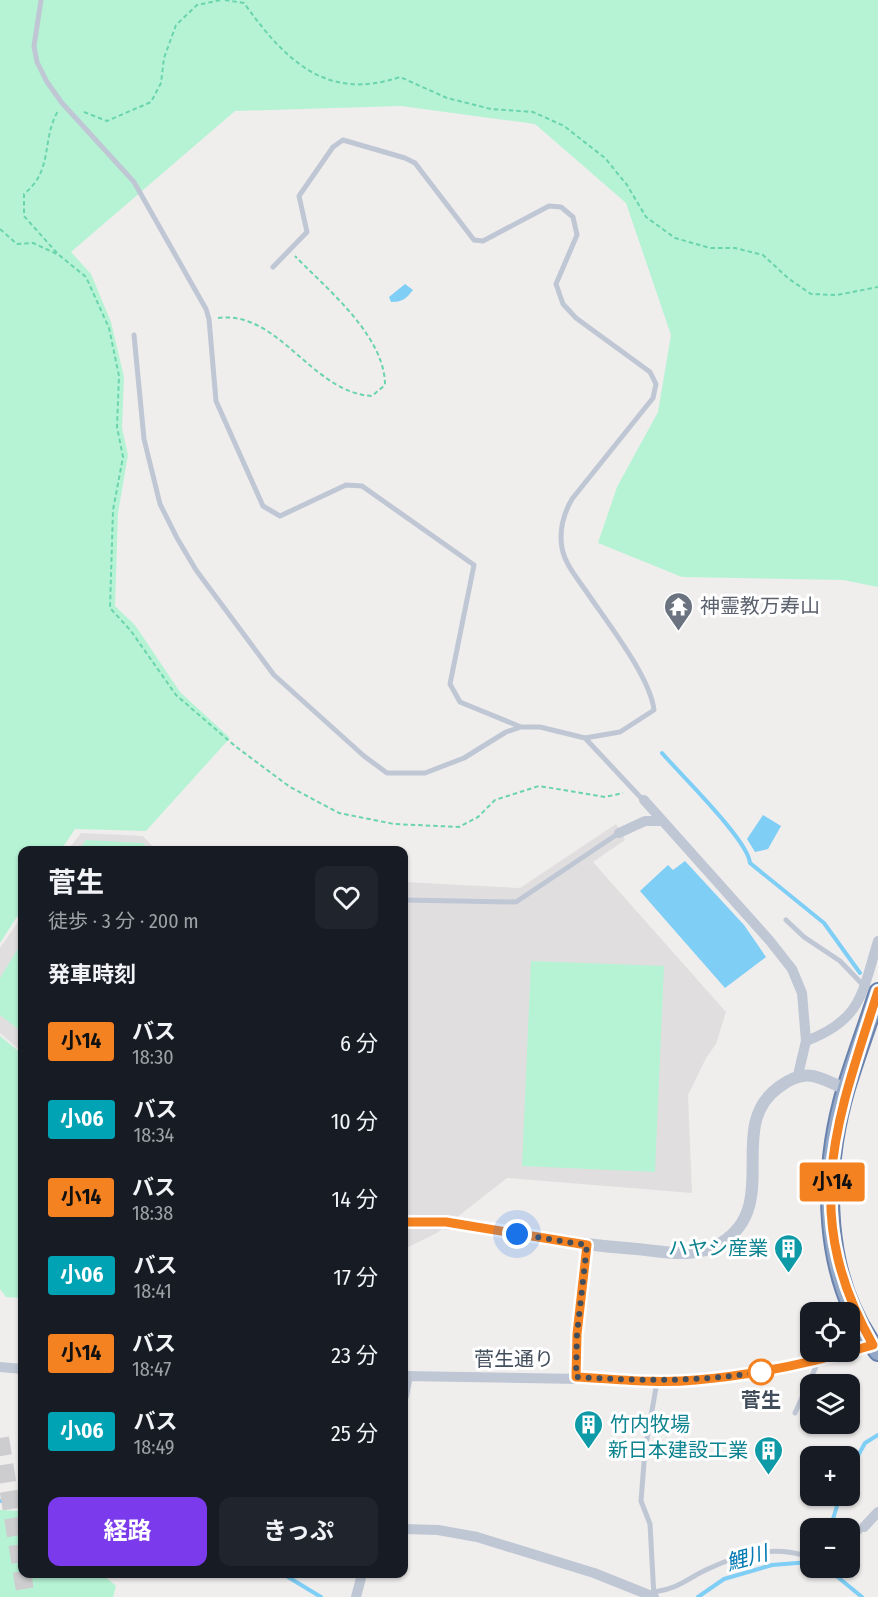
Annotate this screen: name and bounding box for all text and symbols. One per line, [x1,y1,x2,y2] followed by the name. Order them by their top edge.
[663,590,695,632] temple icon: 神霊教万寿山
[700,594,820,618] place label: 神霊教万寿山
[48,866,104,899] text: 菅生
[315,866,378,929] button: heart
[48,909,199,933] text: 徒歩 · 3 分 · 200 m
[48,961,136,988] text: 発車時刻
[132,1018,176,1045] text: バス
[61,1028,101,1054] text: 小14
[340,1030,378,1057] text: 6 分
[132,1045,174,1069] text: 18:30
[133,1096,177,1123] text: バス
[60,1106,103,1132] text: 小06
[331,1108,378,1135] text: 10 分
[133,1123,174,1147] text: 18:34
[798,1162,866,1202] line badge: 小14
[812,1169,852,1195] text: 小14
[132,1174,176,1201] text: バス
[61,1184,101,1210] text: 小14
[332,1186,378,1213] text: 14 分
[132,1201,173,1225] text: 18:38
[502,1219,532,1249] your location
[773,1232,805,1274] building icon: ハヤシ産業
[668,1236,768,1260] place label: ハヤシ産業
[133,1252,177,1279] text: バス
[60,1262,103,1288] text: 小06
[333,1264,378,1291] text: 17 分
[133,1279,172,1303] text: 18:41
[800,1302,860,1578] map controls
[800,1302,860,1362] button: locate
[132,1330,176,1357] text: バス
[61,1340,101,1366] text: 小14
[331,1342,378,1369] text: 23 分
[474,1347,554,1371] street label: 菅生通り
[132,1357,171,1381] text: 18:47
[748,1359,774,1385] marker: 菅生
[800,1374,860,1434] button: layers
[741,1388,781,1412] place label: 菅生
[133,1408,177,1435] text: バス
[573,1408,605,1450] building icon: 竹内牧場
[610,1412,690,1436] place label: 竹内牧場
[60,1418,103,1444] text: 小06
[331,1420,378,1447] text: 25 分
[753,1434,785,1476] building icon: 新日本建設工業
[133,1435,174,1459] text: 18:49
[608,1438,748,1462] place label: 新日本建設工業
[800,1446,860,1506] button: +
[48,1497,207,1566] button: 経路
[219,1497,378,1566] button: きっぷ
[800,1518,860,1578] button: −
[723,1539,773,1576] water label: 鯉川

